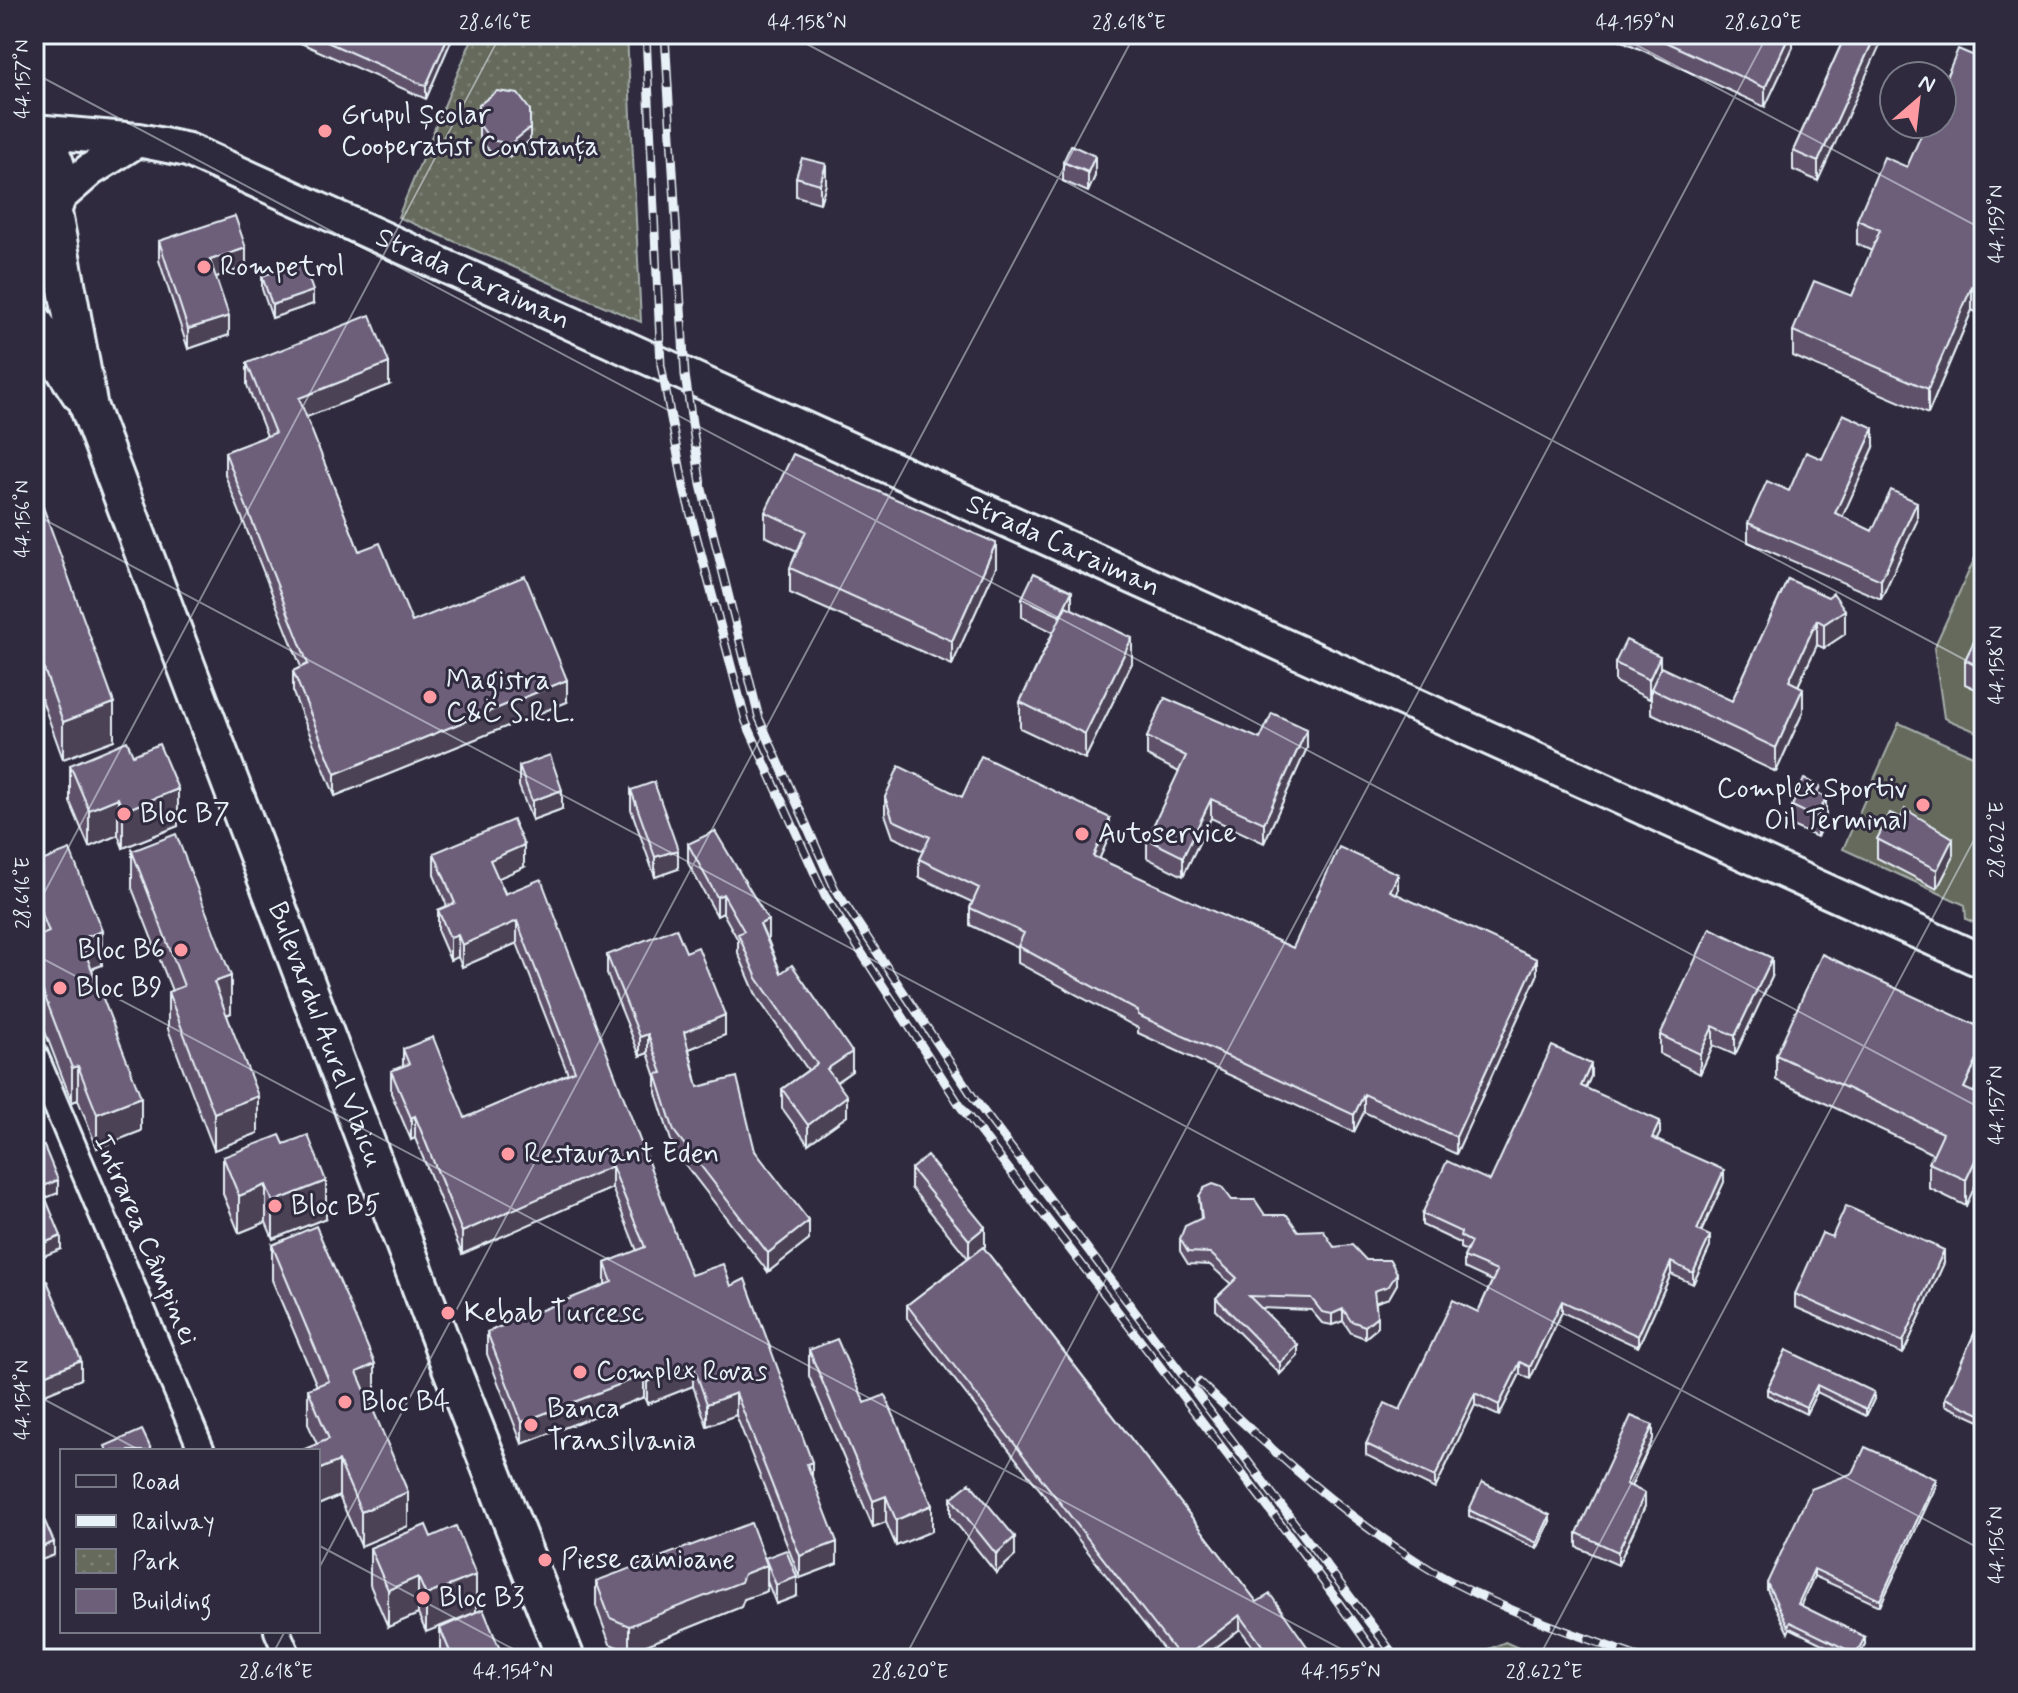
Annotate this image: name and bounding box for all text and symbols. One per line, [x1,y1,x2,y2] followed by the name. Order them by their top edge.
[459,10,531,37] text: 28.616°E
[768,10,846,37] text: 44.158°N
[1092,10,1166,37] text: 28.618°E
[1596,10,1674,37] text: 44.159°N
[1725,10,1801,37] text: 28.620°E
[10,39,37,119] text: 44.157°N
[1878,60,1958,140] north arrow
[1913,68,1939,100] text: N
[341,97,599,166] place label: Grupul Școlar Cooperatist Constanța
[316,122,334,140] marker: Grupul Școlar Cooperatist Constanța
[1984,185,2011,263] text: 44.159°N
[370,219,576,339] street label: Strada Caraiman
[220,249,344,286] place label: Rompetrol
[195,258,213,276] marker: Rompetrol
[10,480,37,558] text: 44.156°N
[960,486,1166,606] street label: Strada Caraiman
[1984,626,2011,704] text: 44.158°N
[446,663,575,732] place label: Magistra C&C S.R.L.
[421,688,439,706] marker: Magistra C&C S.R.L.
[1717,771,1907,840] place label: Complex Sportiv Oil Terminal
[140,796,230,833] place label: Bloc B7
[1914,796,1932,814] marker: Complex Sportiv Oil Terminal
[1984,802,2011,878] text: 28.622°E
[115,805,133,823] marker: Bloc B7
[1098,816,1237,853] place label: Autoservice
[1073,825,1091,843] marker: Autoservice
[10,857,37,929] text: 28.616°E
[258,897,392,1173] street label: Bulevardul Aurel Vlaicu
[78,932,165,969] place label: Bloc B6
[172,941,190,959] marker: Bloc B6
[76,970,163,1007] place label: Bloc B9
[51,979,69,997] marker: Bloc B9
[1984,1065,2011,1145] text: 44.157°N
[84,1129,206,1351] street label: Intrarea Câmpinei
[524,1136,719,1173] place label: Restaurant Eden
[499,1145,517,1163] marker: Restaurant Eden
[291,1188,381,1225] place label: Bloc B5
[266,1197,284,1215] marker: Bloc B5
[464,1295,645,1332] place label: Kebab Turcesc
[439,1304,457,1322] marker: Kebab Turcesc
[596,1354,768,1391] place label: Complex Rovas
[10,1360,37,1440] text: 44.154°N
[571,1363,589,1381] marker: Complex Rovas
[361,1384,450,1421] place label: Bloc B4
[547,1391,697,1460] place label: Banca Transilvania
[336,1393,354,1411] marker: Bloc B4
[522,1416,540,1434] marker: Banca Transilvania
[60,1449,320,1633] legend
[132,1467,180,1498] text: Road
[1984,1506,2011,1584] text: 44.156°N
[132,1507,215,1538] text: Railway
[561,1542,735,1579] place label: Piese camioane
[132,1547,180,1578] text: Park
[536,1551,554,1569] marker: Piese camioane
[439,1580,525,1617] place label: Bloc B3
[132,1587,212,1621] text: Building
[414,1589,432,1607] marker: Bloc B3
[239,1659,313,1686] text: 28.618°E
[473,1659,553,1686] text: 44.154°N
[872,1659,948,1686] text: 28.620°E
[1301,1659,1381,1686] text: 44.155°N
[1506,1659,1582,1686] text: 28.622°E

